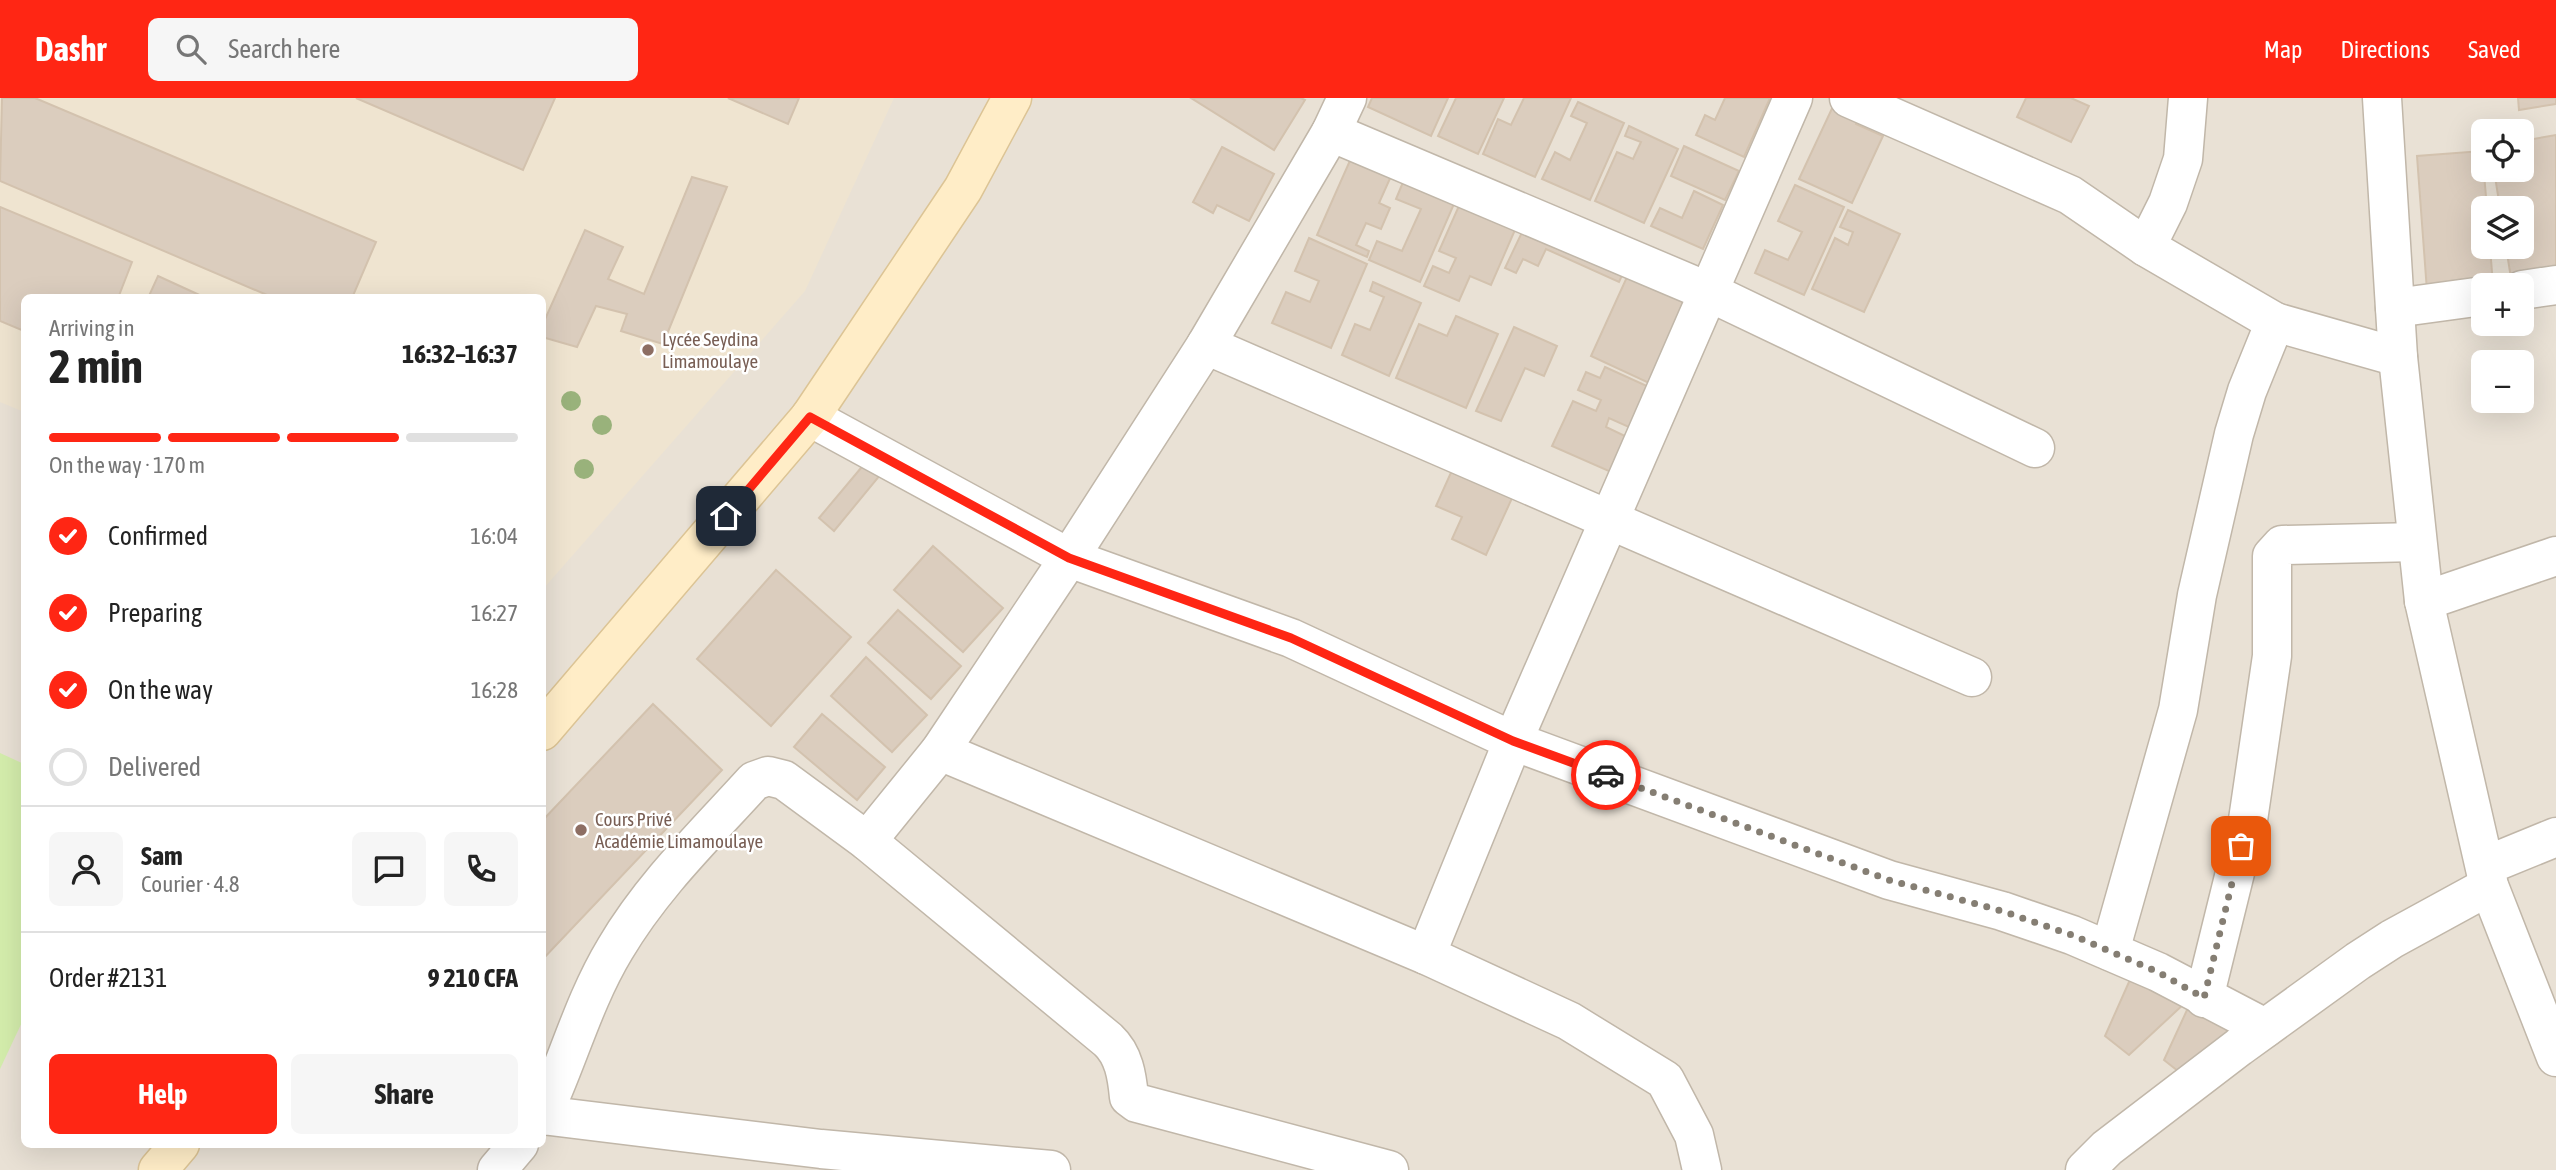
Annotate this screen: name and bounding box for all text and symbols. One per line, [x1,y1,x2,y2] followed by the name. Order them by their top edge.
[148,18,638,81] search box
[35,30,106,68] text: Dashr
[172,30,210,68] icon: search
[228,34,340,64] text: Search here
[2264,36,2302,63] text: Map
[2340,36,2430,63] text: Directions
[2468,36,2521,63] text: Saved
[2471,119,2534,413] map controls
[2471,119,2534,182] button: locate
[2471,196,2534,259] button: layers
[2471,273,2534,336] button: +
[49,315,135,341] text: Arriving in
[662,328,759,372] place label: Lycée Seydina Limamoulaye
[402,339,518,369] text: 16:32–16:37
[49,340,143,393] text: 2 min
[640,342,656,358] marker: Lycée Seydina Limamoulaye
[2471,350,2534,413] button: −
[49,452,205,478] text: On the way · 170 m
[696,486,756,546] pin
[707,497,745,535] icon: home
[49,517,87,555] icon: check
[108,521,208,551] text: Confirmed
[470,523,518,549] text: 16:04
[49,594,87,632] icon: check
[108,598,202,628] text: Preparing
[471,600,518,626] text: 16:27
[49,671,87,709] icon: check
[108,675,213,705] text: On the way
[471,677,518,703] text: 16:28
[1571,740,1641,810] courier
[108,752,201,782] text: Delivered
[1587,756,1625,794] icon: car
[595,808,763,852] place label: Cours Privé Académie Limamoulaye
[2211,816,2271,876] pin
[573,822,589,838] marker: Cours Privé Académie Limamoulaye
[2222,827,2260,865] icon: bag
[49,832,123,906] button: person
[352,832,426,906] button: chat
[444,832,518,906] button: phone
[141,841,183,871] text: Sam
[141,871,240,897] text: Courier · 4.8
[49,963,168,993] text: Order #2131
[428,963,518,993] text: 9 210 CFA
[49,1054,277,1134] button: Help
[291,1054,518,1134] button: Share

